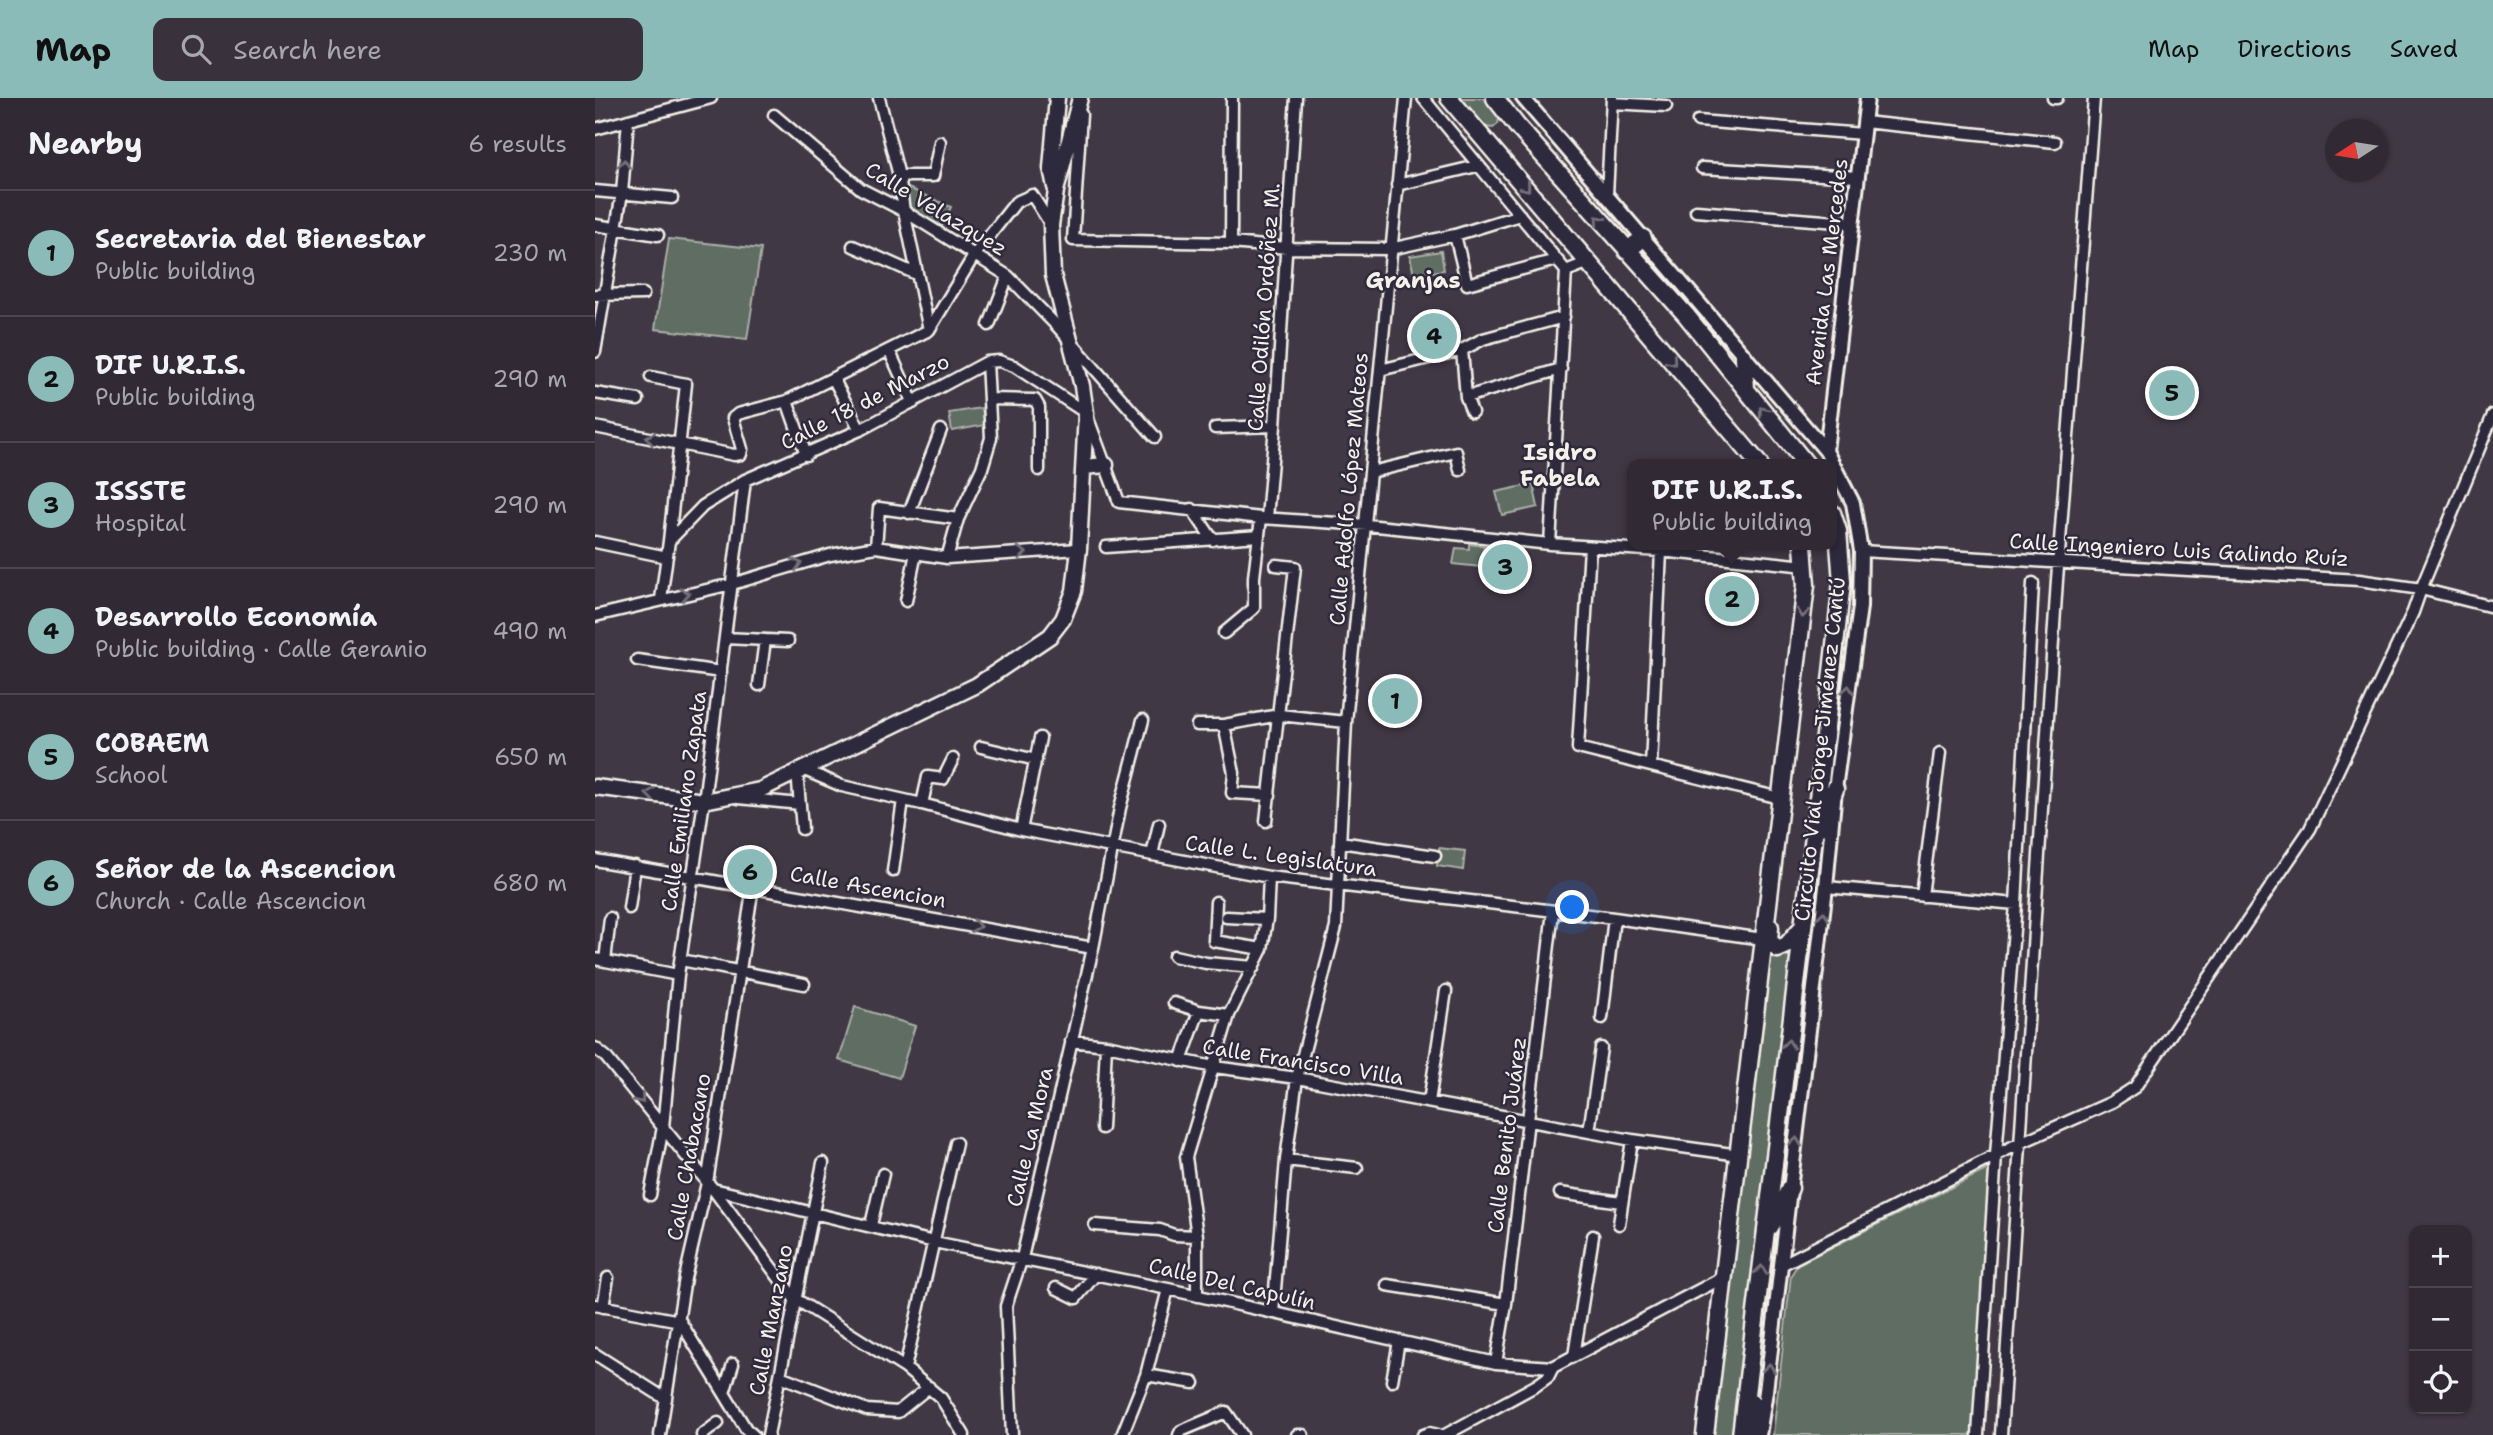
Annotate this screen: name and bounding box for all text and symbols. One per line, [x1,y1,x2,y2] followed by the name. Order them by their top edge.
[153,18,643,81] search box
[35,27,111,72] text: Map
[177,30,215,68] icon: search
[233,32,382,67] text: Search here
[2148,33,2199,65] text: Map
[2237,33,2352,65] text: Directions
[2390,33,2458,65] text: Saved
[2325,119,2388,182] north arrow
[28,123,143,164] text: Nearby
[468,129,567,159] text: 6 results
[860,156,1012,262] street label: Calle Velazquez
[1799,157,1855,387] street label: Avenida Las Mercedes
[617,158,632,169] one-way arrow
[1518,178,1530,191] one-way arrow
[1241,182,1287,432] street label: Calle Odilón Ordóñez M.
[1595,215,1607,228] one-way arrow
[95,221,426,256] text: Secretaria del Bienestar
[46,238,56,268] text: 1
[493,238,567,268] text: 230 m
[95,256,255,286] text: Public building
[1365,265,1461,295] district label: Granjas
[1411,310,1457,362] pin: 4
[95,347,246,382] text: DIF U.R.I.S.
[776,347,954,457] street label: Calle 18 de Marzo
[1323,351,1375,627] street label: Calle Adolfo López Mateos
[1664,353,1676,366] one-way arrow
[43,364,59,394] text: 2
[493,364,567,394] text: 290 m
[2149,367,2195,419] pin: 5
[95,382,255,412] text: Public building
[1759,406,1772,418] one-way arrow
[644,432,656,447] one-way arrow
[1520,437,1600,493] district label: Isidro Fabela
[1627,459,1837,550] popup
[1652,472,1803,507] text: DIF U.R.I.S.
[95,473,186,508] text: ISSSTE
[43,490,59,520] text: 3
[493,490,567,520] text: 290 m
[1652,507,1812,537] text: Public building
[95,508,186,538] text: Hospital
[2009,527,2349,573] street label: Calle Ingeniero Luis Galindo Ruíz
[1482,541,1528,593] pin: 3
[1016,546,1027,561] one-way arrow
[791,558,803,573] one-way arrow
[1709,573,1755,625] pin: 2
[1788,575,1852,923] street label: Circuito Vial Jorge Jiménez Cantú
[679,587,691,602] one-way arrow
[95,599,377,634] text: Desarrollo Economía
[1795,607,1810,618] one-way arrow
[43,616,59,646] text: 4
[492,616,567,646] text: 490 m
[95,634,427,664] text: Public building · Calle Geranio
[1372,675,1418,727] pin: 1
[1841,684,1856,696] one-way arrow
[655,689,713,913] street label: Calle Emiliano Zapata
[95,725,209,760] text: COBAEM
[44,742,58,772] text: 5
[494,742,567,772] text: 650 m
[95,760,167,790] text: School
[644,787,655,802] one-way arrow
[1183,829,1379,883] street label: Calle L. Legislatura
[727,846,773,898] pin: 6
[95,851,396,886] text: Señor de la Ascencion
[788,859,948,915] street label: Calle Ascencion
[43,868,59,898] text: 6
[492,868,567,898] text: 680 m
[95,886,366,916] text: Church · Calle Ascencion
[1555,890,1589,924] your location
[1815,910,1830,922] one-way arrow
[970,918,982,933] one-way arrow
[1200,1032,1406,1092] street label: Calle Francisco Villa
[1481,1035,1533,1235] street label: Calle Benito Juárez
[1780,1038,1795,1050] one-way arrow
[1000,1064,1060,1210] street label: Calle La Mora
[661,1071,717,1243] street label: Calle Chabacano
[632,1090,644,1103] one-way arrow
[1788,1136,1803,1148] one-way arrow
[2409,1225,2472,1414] map controls
[2409,1225,2472,1288] button: +
[743,1242,799,1398] street label: Calle Manzano
[1146,1251,1318,1317] street label: Calle Del Capulín
[1753,1264,1768,1276] one-way arrow
[2409,1288,2472,1351] button: −
[2409,1351,2472,1414] button: locate
[1761,1362,1776,1373] one-way arrow

